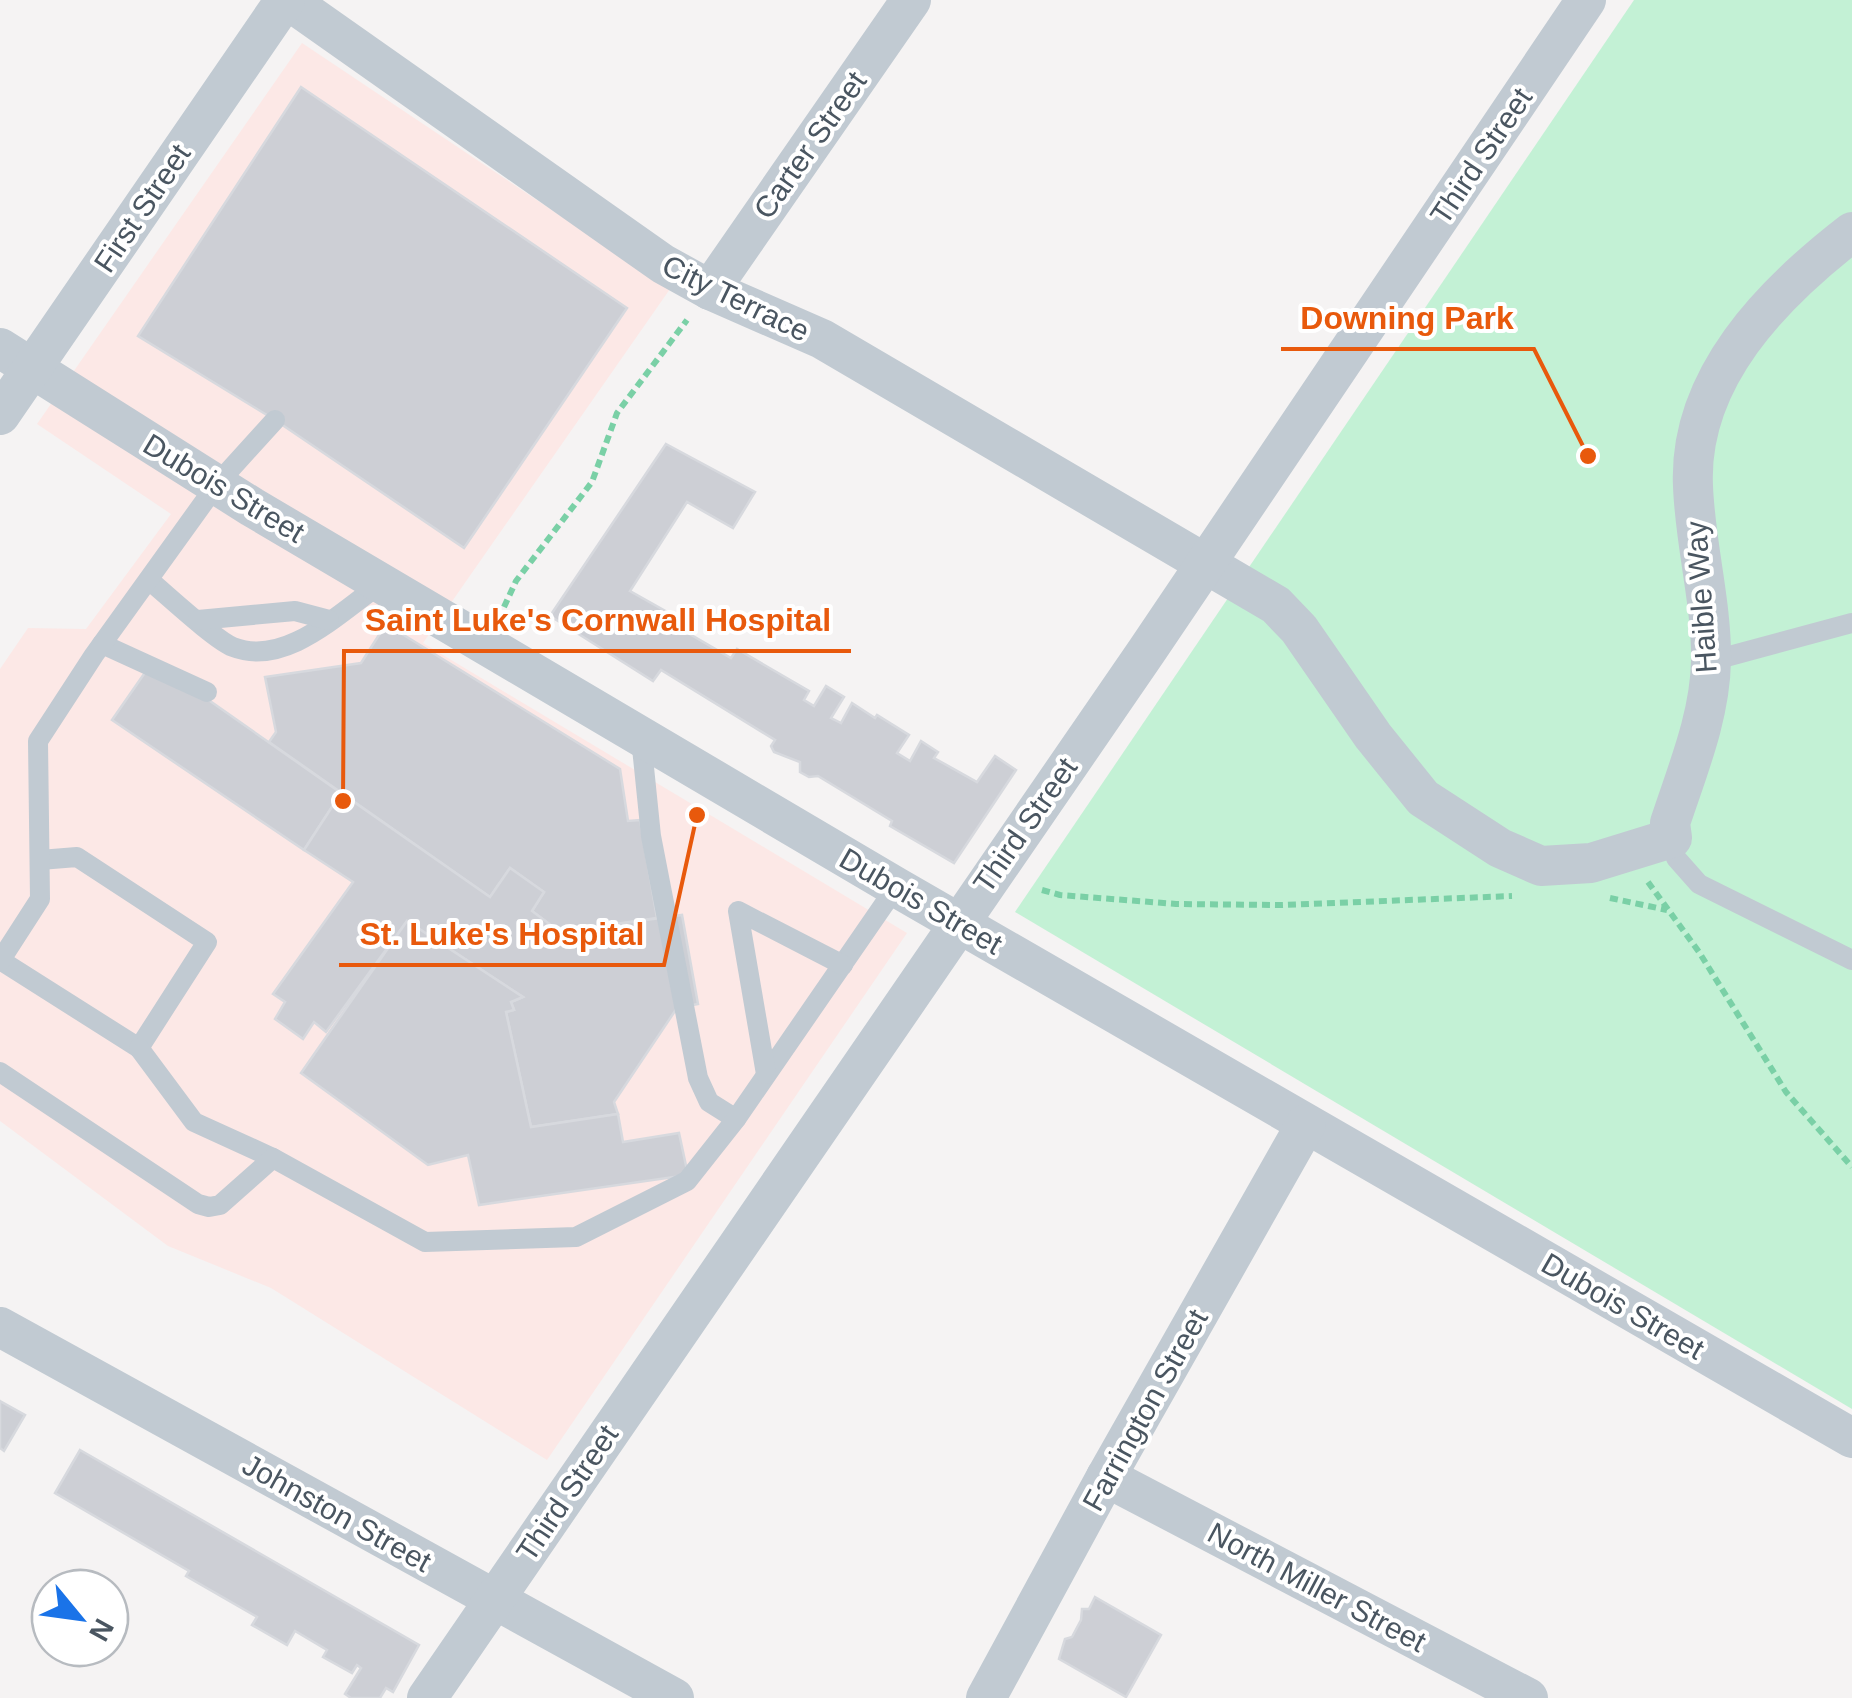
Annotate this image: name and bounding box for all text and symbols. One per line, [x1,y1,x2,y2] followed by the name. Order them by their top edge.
[747,65,873,225] street label: Carter Street
[1423,81,1539,230] street label: Third Street
[87,137,197,278] street label: First Street
[657,248,815,348] street label: City Terrace
[1281,287,1534,349] callout: Downing Park
[1300,300,1514,336] text: Downing Park
[138,427,311,549] street label: Dubois Street
[1679,520,1723,674] street label: Haible Way
[344,589,851,651] callout: Saint Luke's Cornwall Hospital
[365,602,831,638] text: Saint Luke's Cornwall Hospital
[967,751,1084,899] street label: Third Street
[834,841,1009,961] street label: Dubois Street
[339,903,664,965] callout: St. Luke's Hospital
[360,916,645,952] text: St. Luke's Hospital
[1536,1246,1711,1366] street label: Dubois Street
[1076,1303,1214,1516] street label: Farrington Street
[509,1418,625,1567] street label: Third Street
[237,1448,437,1579] street label: Johnston Street
[1203,1516,1432,1659] street label: North Miller Street
[30,1568,130,1668] north arrow
[83,1614,120,1646] text: N

